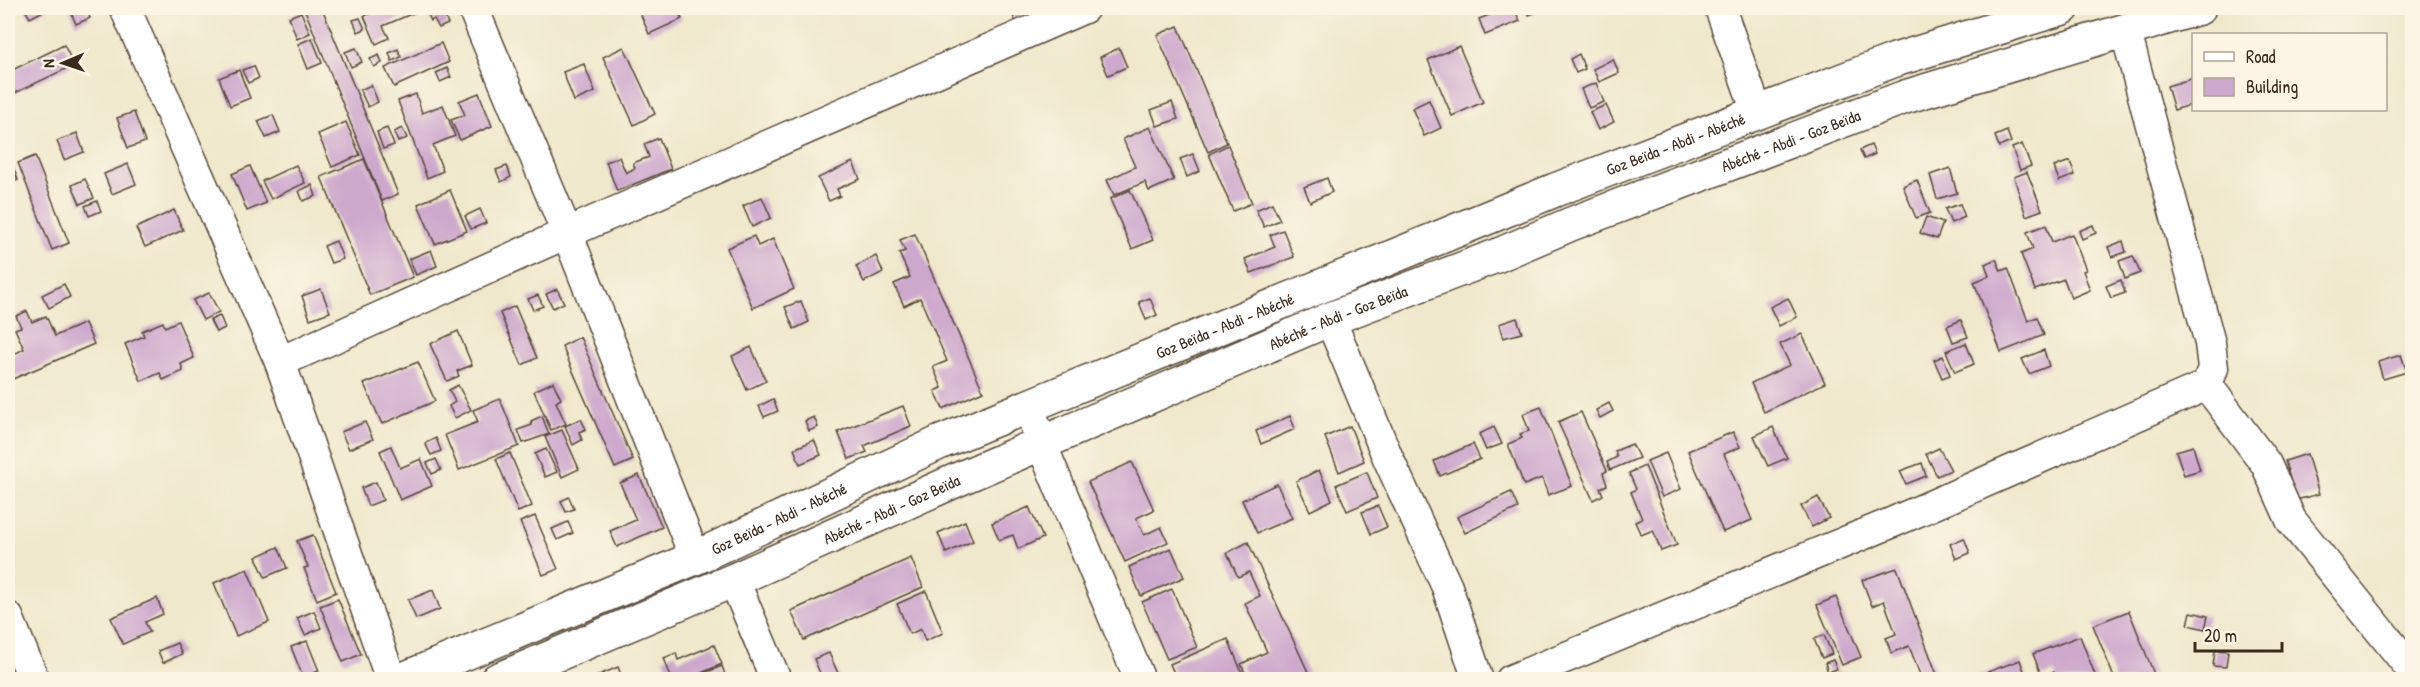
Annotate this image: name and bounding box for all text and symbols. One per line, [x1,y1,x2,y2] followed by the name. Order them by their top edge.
[33,33,93,93] north arrow
[2192,33,2387,111] legend
[2246,44,2276,69] text: Road
[37,58,59,68] text: N
[2246,74,2298,99] text: Building
[1718,104,1863,177] street label: Abéché - Abdi - Goz Beïda
[1603,107,1749,181] street label: Goz Beïda - Abdi - Abéché
[1265,280,1410,355] street label: Abéché - Abdi - Goz Beïda
[1152,287,1298,364] street label: Goz Beïda - Abdi - Abéché
[820,469,963,549] street label: Abéché - Abdi - Goz Beïda
[708,477,851,560] street label: Goz Beïda - Abdi - Abéché
[2195,615,2282,653] scale bar
[2204,623,2237,648] text: 20 m

